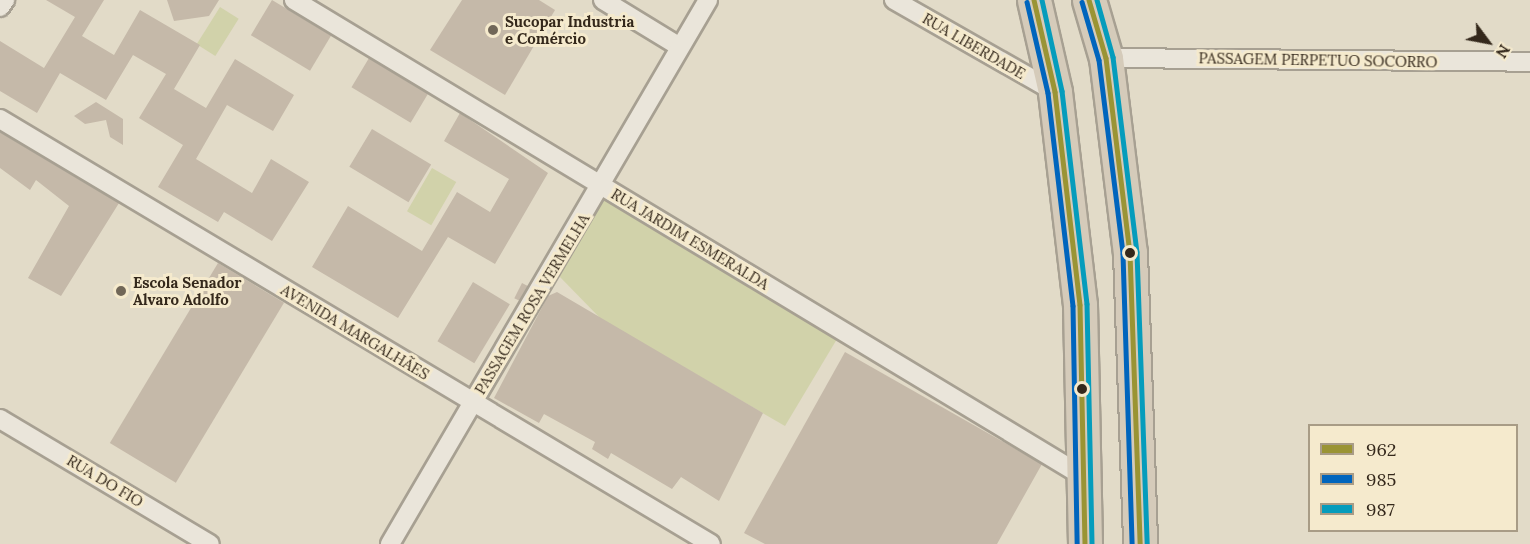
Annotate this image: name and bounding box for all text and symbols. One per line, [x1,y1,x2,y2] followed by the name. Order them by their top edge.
[919,9,1029,83] street label: RUA LIBERDADE
[505,12,634,47] place label: Sucopar Industria e Comércio
[1458,12,1518,72] north arrow
[486,23,500,37] marker: Sucopar Industria e Comércio
[1492,41,1515,62] text: N
[1198,49,1438,71] street label: PASSAGEM PERPETUO SOCORRO
[608,185,772,293] street label: RUA JARDIM ESMERALDA
[471,211,593,397] street label: PASSAGEM ROSA VERMELHA
[1124,247,1136,259] unlabelled marker
[133,273,241,308] place label: Escola Senador Alvaro Adolfo
[278,281,432,383] street label: AVENIDA MARGALHÃES
[114,284,128,298] marker: Escola Senador Alvaro Adolfo
[1076,383,1088,395] unlabelled marker
[1308,424,1518,532] legend
[1366,438,1396,461] text: 962
[64,451,146,511] street label: RUA DO FIO
[1366,468,1396,491] text: 985
[1366,498,1395,521] text: 987

